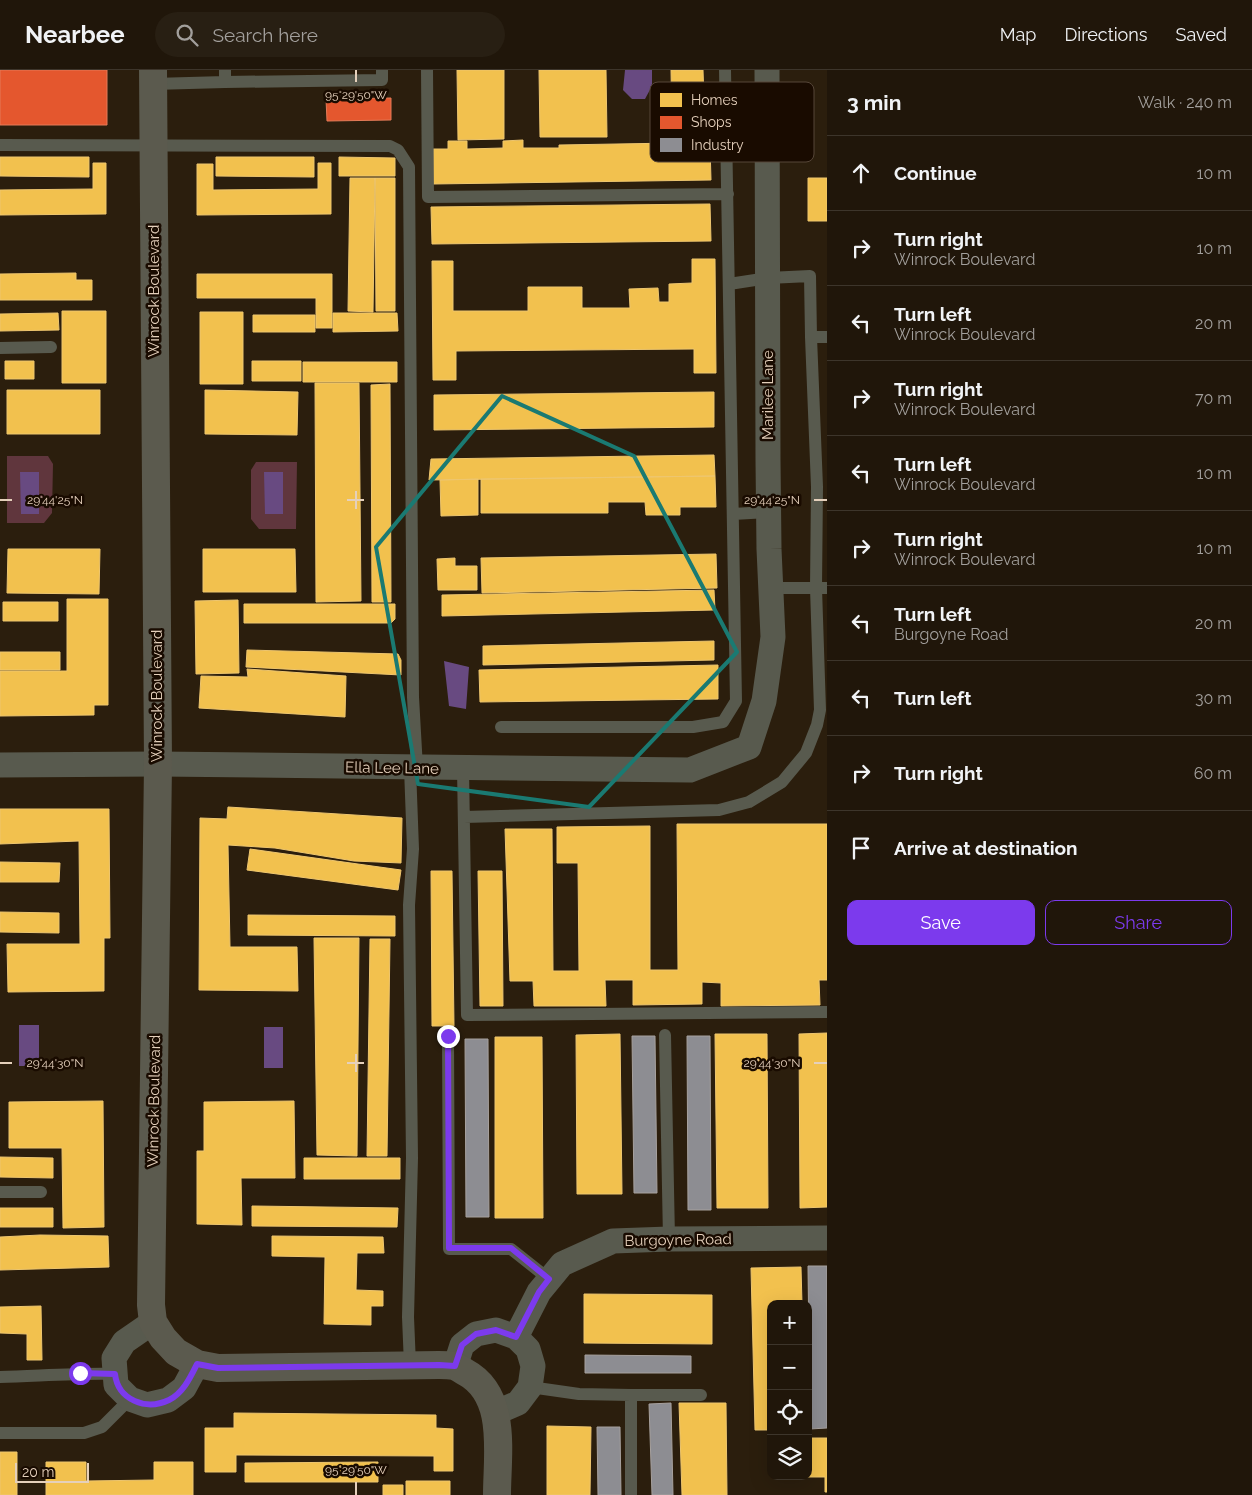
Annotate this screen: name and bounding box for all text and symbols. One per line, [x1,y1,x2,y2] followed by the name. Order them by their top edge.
[155,12,505,57] search box
[25,20,125,49] text: Nearbee
[173,21,201,49] icon: search
[213,24,318,46] text: Search here
[1000,24,1036,45] text: Map
[1064,24,1148,45] text: Directions
[1176,24,1227,45] text: Saved
[650,82,814,162] legend
[325,88,387,102] text: 95°29'50"W
[847,90,901,115] text: 3 min
[691,92,738,108] text: Homes
[1138,93,1232,112] text: Walk · 240 m
[691,114,732,130] text: Shops
[691,137,744,153] text: Industry
[847,159,875,187] icon: ahead
[894,162,977,184] text: Continue
[1197,164,1232,183] text: 10 m
[145,225,163,357] street label: Winrock Boulevard
[894,228,983,250] text: Turn right
[847,234,875,262] icon: right
[1197,239,1232,258] text: 10 m
[894,250,1035,269] text: Winrock Boulevard
[894,303,971,325] text: Turn left
[847,309,875,337] icon: left
[1195,314,1232,333] text: 20 m
[894,325,1035,344] text: Winrock Boulevard
[759,350,777,440] street label: Marilee Lane
[894,378,983,400] text: Turn right
[847,384,875,412] icon: right
[1195,389,1232,408] text: 70 m
[894,400,1035,419] text: Winrock Boulevard
[894,453,971,475] text: Turn left
[847,459,875,487] icon: left
[1197,464,1232,483] text: 10 m
[894,475,1035,494] text: Winrock Boulevard
[27,493,83,507] text: 29°44'25"N
[744,493,800,507] text: 29°44'25"N
[894,528,983,550] text: Turn right
[847,534,875,562] icon: right
[1197,539,1232,558] text: 10 m
[894,550,1035,569] text: Winrock Boulevard
[894,603,971,625] text: Turn left
[847,609,875,637] icon: left
[1195,614,1232,633] text: 20 m
[894,625,1009,644] text: Burgoyne Road
[148,630,166,762] street label: Winrock Boulevard
[847,684,875,712] icon: left
[894,687,971,709] text: Turn left
[1195,689,1232,708] text: 30 m
[345,758,439,778] street label: Ella Lee Lane
[847,759,875,787] icon: right
[894,762,983,784] text: Turn right
[1194,764,1232,783] text: 60 m
[847,834,875,862] icon: arrive
[894,837,1078,859] text: Arrive at destination
[847,900,1035,945] button: Save
[1045,900,1232,945] button: Share
[437,1025,460,1048] route end
[144,1035,164,1167] street label: Winrock Boulevard
[27,1056,83,1070] text: 29°44'30"N
[744,1056,800,1070] text: 29°44'30"N
[624,1230,732,1250] street label: Burgoyne Road
[767,1300,812,1480] map controls
[767,1300,812,1345] button: +
[767,1345,812,1390] button: −
[69,1362,92,1385] route start
[767,1390,812,1435] button: locate
[767,1435,812,1480] button: layers
[15,1460,89,1483] scale bar
[325,1463,387,1477] text: 95°29'50"W
[22,1464,54,1480] text: 20 m

